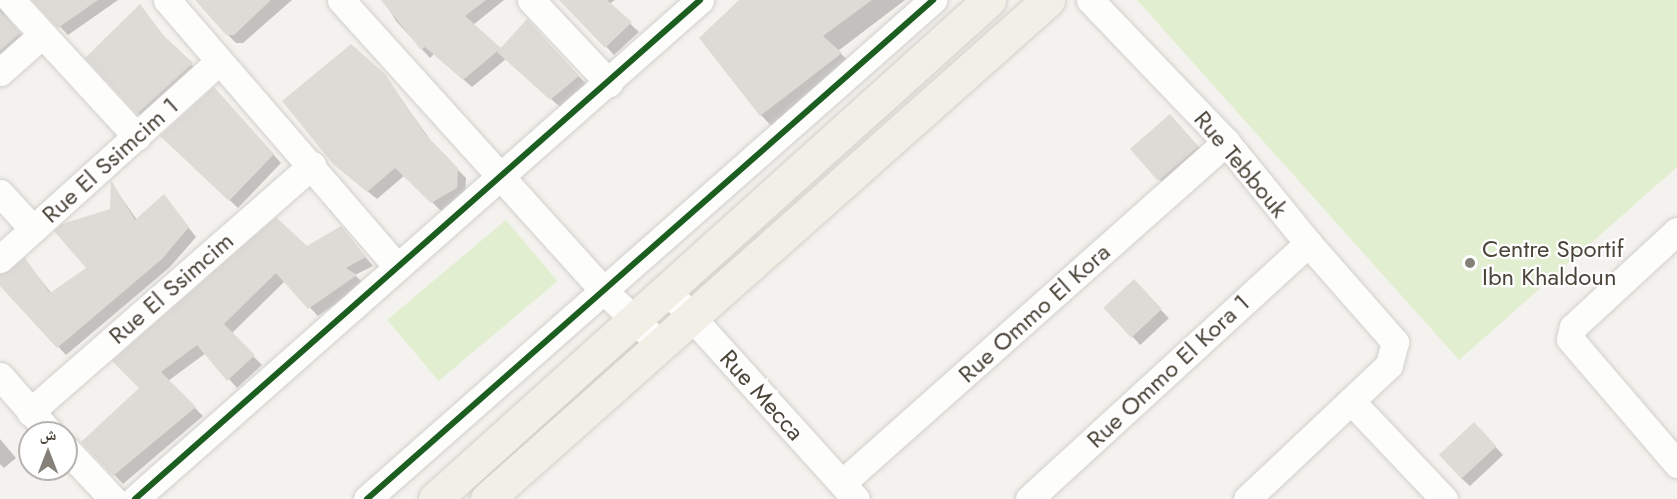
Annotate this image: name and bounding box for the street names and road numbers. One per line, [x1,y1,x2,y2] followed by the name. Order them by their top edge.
[36,91,184,229] street label: Rue El Ssimcim 1
[1188,105,1294,223] street label: Rue Tebbouk
[103,226,239,350] street label: Rue El Ssimcim
[952,237,1116,389] street label: Rue Ommo El Kora
[1081,288,1255,454] street label: Rue Ommo El Kora 1
[714,344,810,446] street label: Rue Mecca

